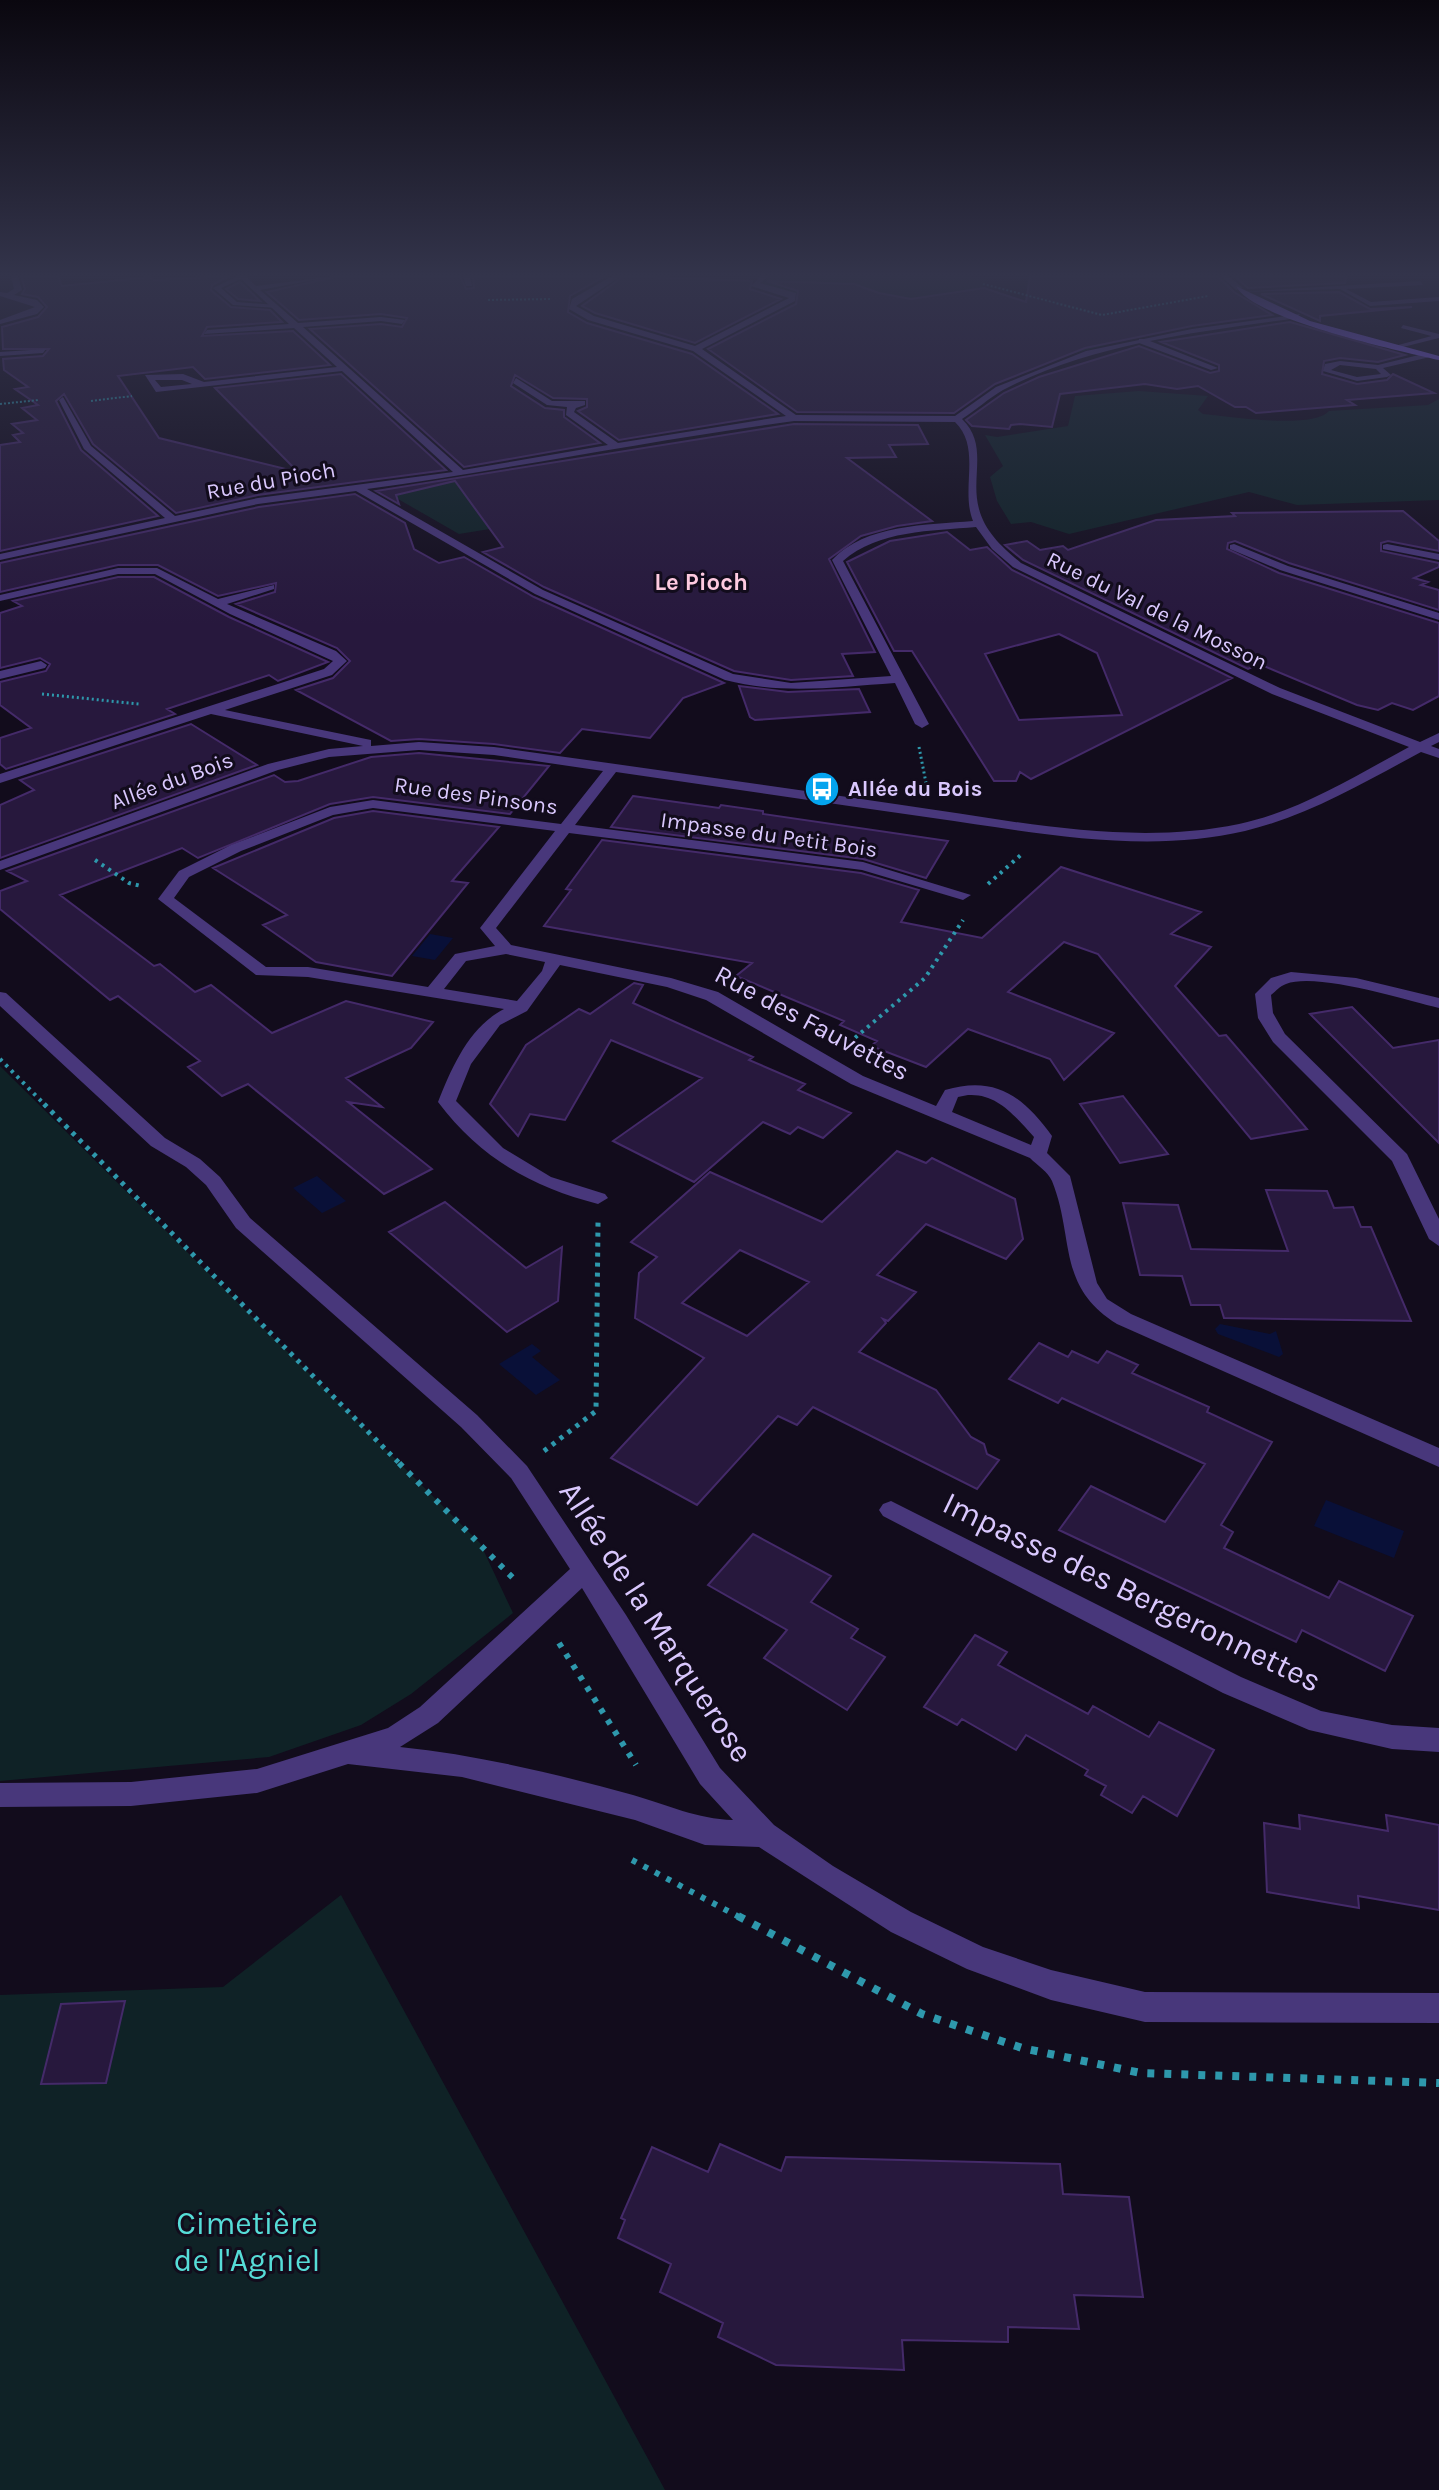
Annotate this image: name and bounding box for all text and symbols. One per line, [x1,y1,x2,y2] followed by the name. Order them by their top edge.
[205,457,337,505] street label: Rue du Pioch
[1042,546,1272,676] street label: Rue du Val de la Mosson
[654,568,748,596] district label: Le Pioch
[107,747,237,815] street label: Allée du Bois
[803,770,841,808] bus stop icon: Allée du Bois
[393,772,559,820] street label: Rue des Pinsons
[848,776,982,802] place label: Allée du Bois
[659,807,879,863] street label: Impasse du Petit Bois
[709,959,915,1087] street label: Rue des Fauvettes
[551,1475,761,1769] street label: Allée de la Marquerose
[937,1484,1327,1700] street label: Impasse des Bergeronnettes
[174,2205,320,2279] park label: Cimetière de l'Agniel

